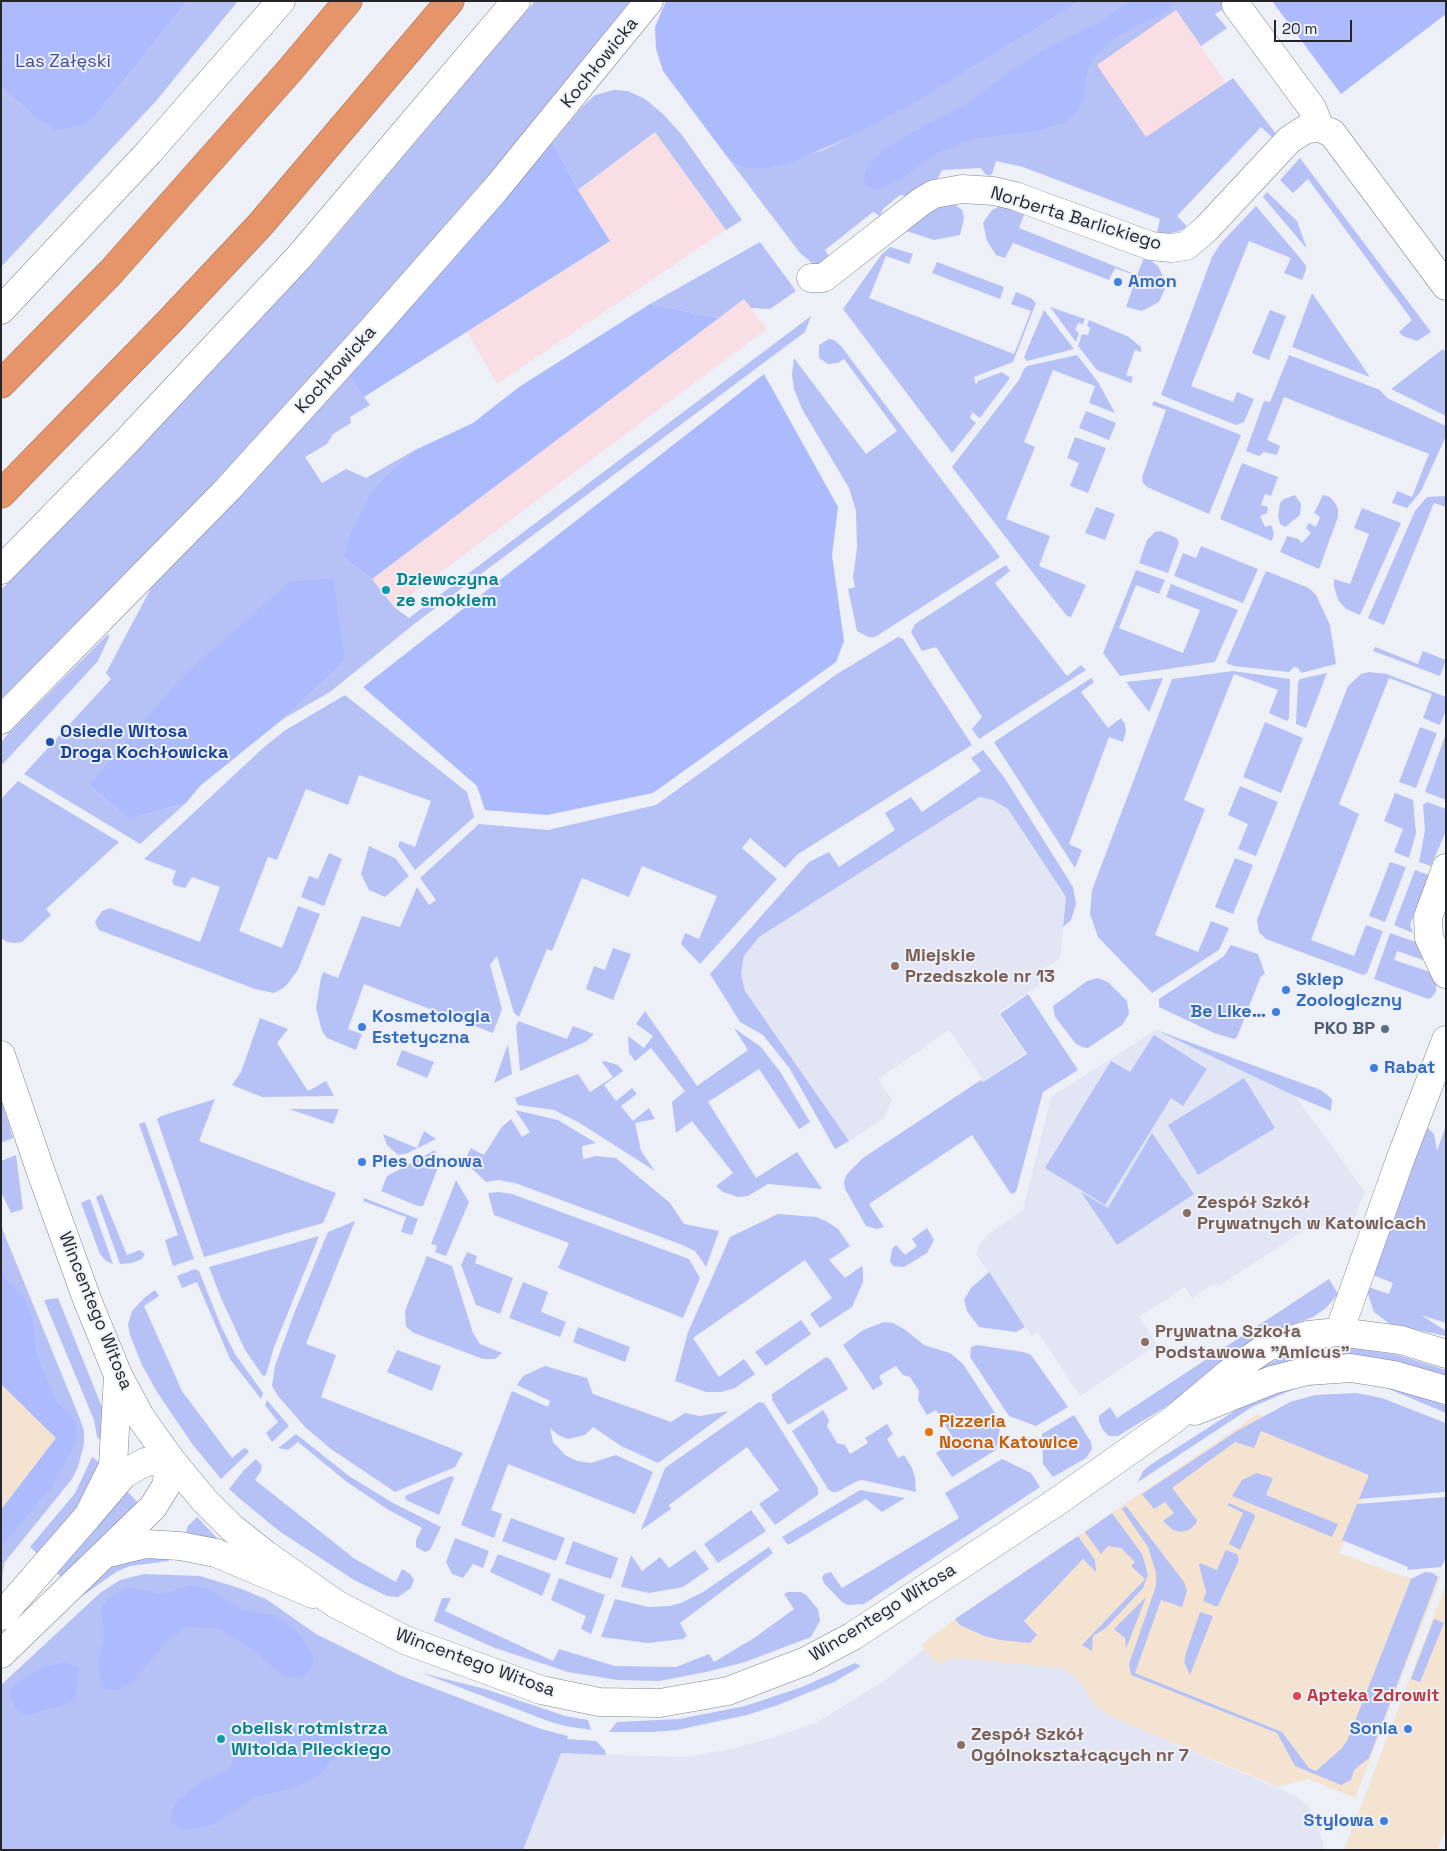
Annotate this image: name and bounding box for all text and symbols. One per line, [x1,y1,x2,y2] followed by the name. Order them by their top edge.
[1277,10,1354,42] scale bar
[557,13,643,113] street label: Kochłowicka
[1282,19,1317,38] text: 20 m
[15,51,111,73] park label: Las Załęski
[988,183,1164,255] street label: Norberta Barlickiego
[1128,271,1177,293] place label: Amon
[1112,276,1124,288] marker: Amon
[291,322,381,418] street label: Kochłowicka
[396,569,499,612] place label: Dziewczyna ze smokiem
[380,584,392,596] marker: Dziewczyna ze smokiem
[60,721,228,764] place label: Osiedle Witosa Droga Kochłowicka
[44,736,56,748] marker: Osiedle Witosa Droga Kochłowicka
[905,945,1055,988] place label: Miejskie Przedszkole nr 13
[889,960,901,972] marker: Miejskie Przedszkole nr 13
[1296,969,1402,1012] place label: Sklep Zoologiczny
[1280,984,1292,996] marker: Sklep Zoologiczny
[1190,1001,1266,1023] place label: Be Like…
[372,1006,490,1048] place label: Kosmetologia Estetyczna
[1270,1006,1282,1018] marker: Be Like…
[1314,1018,1375,1040] place label: PKO BP
[356,1021,368,1033] marker: Kosmetologia Estetyczna
[1379,1023,1391,1035] marker: PKO BP
[1384,1057,1435,1079] place label: Rabat
[1368,1062,1380,1074] marker: Rabat
[372,1151,482,1173] place label: Pies Odnowa
[356,1156,368,1168] marker: Pies Odnowa
[1197,1192,1426,1234] place label: Zespół Szkół Prywatnych w Katowicach
[1181,1207,1193,1219] marker: Zespół Szkół Prywatnych w Katowicach
[53,1229,137,1393] street label: Wincentego Witosa
[1155,1321,1350,1364] place label: Prywatna Szkoła Podstawowa "Amicus"
[1139,1336,1151,1348] marker: Prywatna Szkoła Podstawowa "Amicus"
[939,1411,1078,1454] place label: Pizzeria Nocna Katowice
[923,1426,935,1438] marker: Pizzeria Nocna Katowice
[806,1559,960,1667] street label: Wincentego Witosa
[392,1624,558,1702] street label: Wincentego Witosa
[1307,1685,1439,1707] place label: Apteka Zdrowit
[1291,1690,1303,1702] marker: Apteka Zdrowit
[231,1718,391,1760] place label: obelisk rotmistrza Witolda Pileckiego
[1350,1718,1398,1740] place label: Sonia
[1402,1723,1414,1735] marker: Sonia
[971,1724,1189,1766] place label: Zespół Szkół Ogólnokształcących nr 7
[215,1733,227,1745] marker: obelisk rotmistrza Witolda Pileckiego
[955,1739,967,1751] marker: Zespół Szkół Ogólnokształcących nr 7
[1304,1810,1374,1832] place label: Stylowa
[1378,1815,1390,1827] marker: Stylowa

